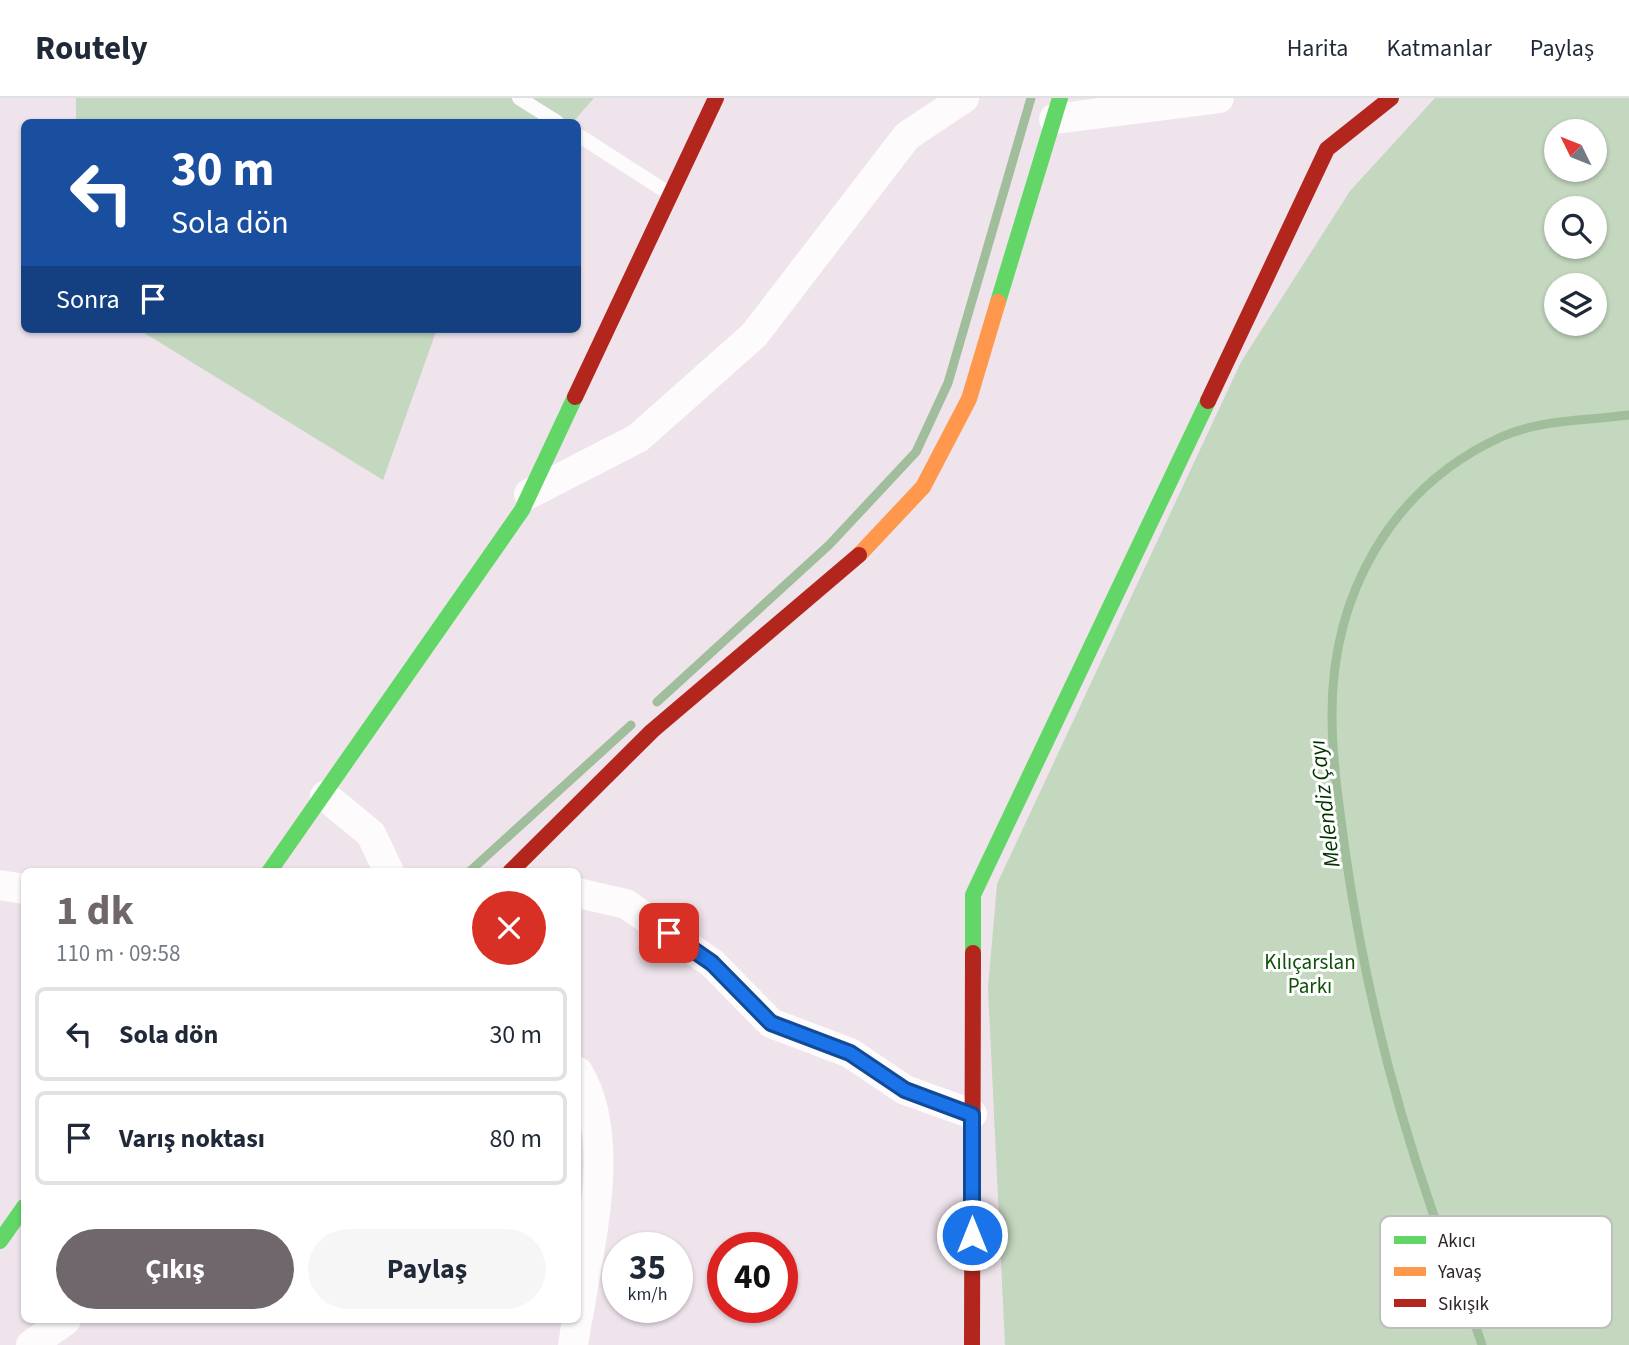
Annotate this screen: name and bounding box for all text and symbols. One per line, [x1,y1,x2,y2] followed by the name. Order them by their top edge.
[35,25,148,72] text: Routely
[1287,31,1348,66] text: Harita
[1386,31,1492,66] text: Katmanlar
[1530,31,1594,66] text: Paylaş
[1544,119,1606,182] north arrow
[1544,119,1607,336] map controls
[171,135,275,205] text: 30 m
[56,147,147,238] icon: left
[1544,196,1607,259] button: search
[171,200,289,246] text: Sola dön
[1544,273,1607,336] button: layers
[134,280,172,318] icon: arrive
[56,281,120,318] text: Sonra
[1300,738,1349,870] water label: Melendiz Çayı
[56,881,134,941] text: 1 dk
[472,891,546,965] button: close
[639,903,699,963] pin
[650,914,688,952] icon: arrive
[56,937,180,970] text: 110 m · 09:58
[1264,947,1356,1001] park label: Kılıçarslan Parkı
[60,1015,98,1053] icon: left
[119,1016,218,1053] text: Sola dön
[489,1016,542,1053] text: 30 m
[60,1119,98,1157] icon: arrive
[119,1120,265,1157] text: Varış noktası
[489,1120,542,1157] text: 80 m
[935,1198,1009,1272] position arrow
[1380,1216,1612,1328] legend
[1438,1228,1476,1255] text: Akıcı
[56,1229,294,1309] button: Çıkış
[308,1229,546,1309] button: Paylaş
[707,1232,798,1323] speed limit sign: 40
[629,1243,666,1293] text: 35
[1437,1259,1481,1286] text: Yavaş
[628,1282,667,1307] text: km/h
[1438,1291,1490,1318] text: Sıkışık

